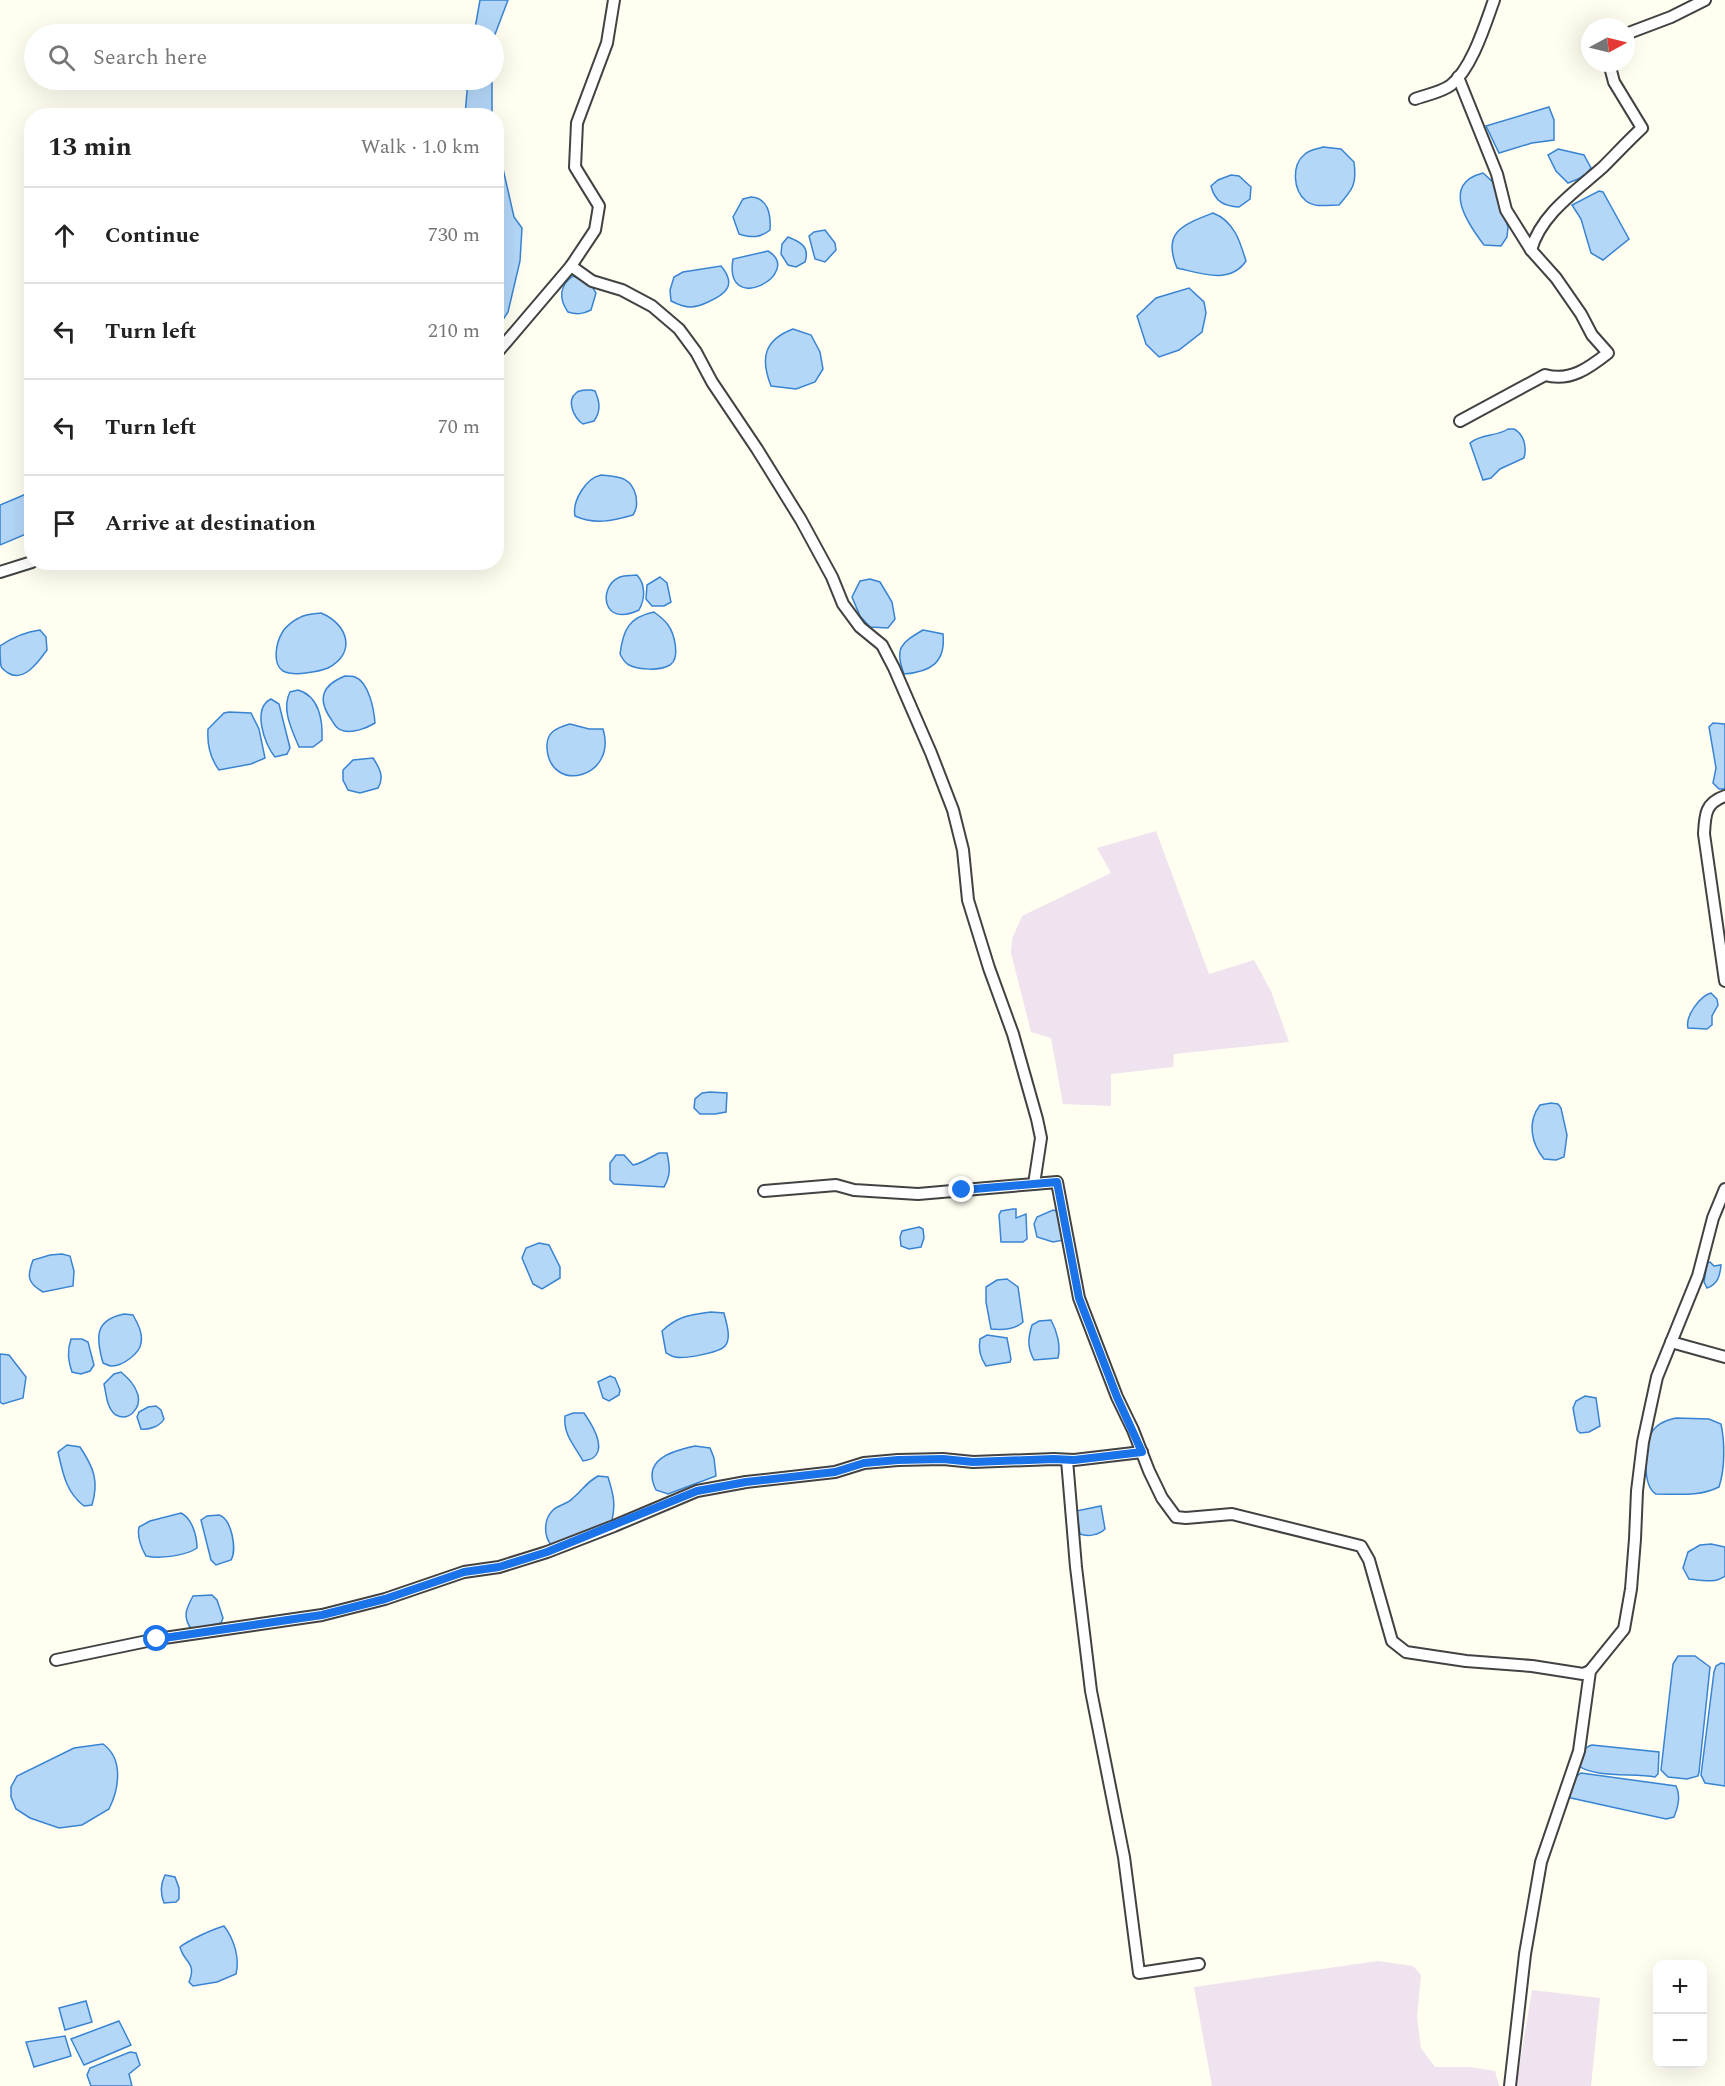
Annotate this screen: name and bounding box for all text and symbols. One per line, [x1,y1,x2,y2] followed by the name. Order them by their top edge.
[1581,18,1635,72] north arrow
[24,24,504,90] search box
[45,41,78,74] icon: search
[93,41,207,74] text: Search here
[48,127,132,167] text: 13 min
[361,132,480,162] text: Walk · 1.0 km
[48,219,81,252] icon: ahead
[105,219,200,252] text: Continue
[428,220,480,250] text: 730 m
[48,315,81,348] icon: left
[105,315,197,348] text: Turn left
[428,316,480,346] text: 210 m
[48,411,81,444] icon: left
[105,411,197,444] text: Turn left
[438,412,480,442] text: 70 m
[48,507,81,540] icon: arrive
[105,507,316,540] text: Arrive at destination
[948,1176,974,1202] route end
[143,1625,169,1651] route start
[1653,1960,1707,2068] map controls
[1653,1960,1707,2014] button: +
[1653,2014,1707,2068] button: −

